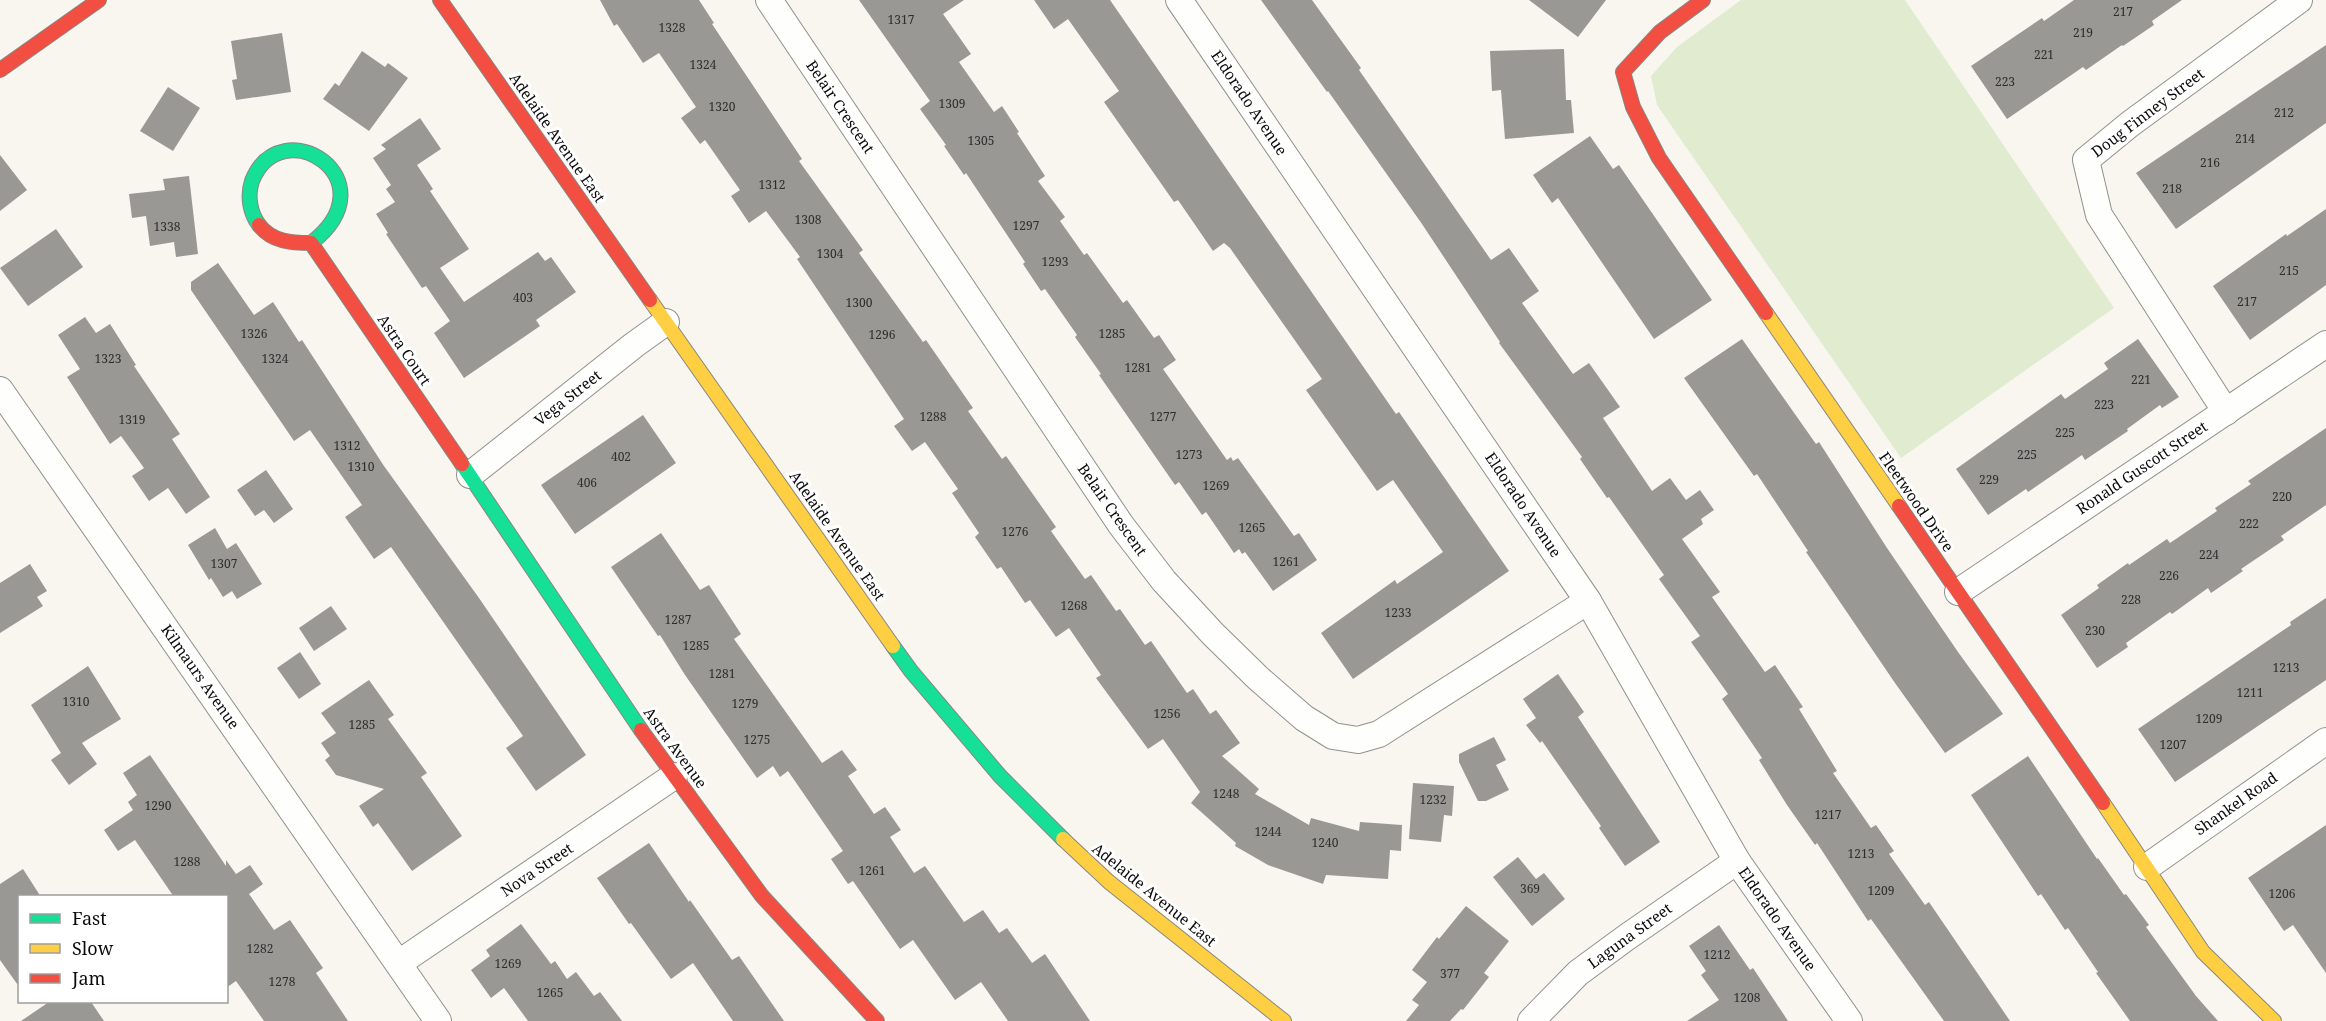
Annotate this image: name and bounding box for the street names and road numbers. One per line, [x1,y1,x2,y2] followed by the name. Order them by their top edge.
[1207,46,1292,159] street label: Eldorado Avenue
[802,56,879,157] street label: Belair Crescent
[2087,63,2208,161] street label: Doug Finney Street
[505,69,610,206] street label: Adelaide Avenue East
[374,310,436,389] street label: Astra Court
[530,365,605,430] street label: Vega Street
[2072,416,2211,518] street label: Ronald Guscott Street
[1875,447,1959,555] street label: Fleetwood Drive
[1481,448,1566,561] street label: Eldorado Avenue
[1074,459,1152,559] street label: Belair Crescent
[785,467,890,604] street label: Adelaide Avenue East
[157,620,244,733] street label: Kilmaurs Avenue
[640,703,712,792] street label: Astra Avenue
[2190,767,2281,839] street label: Shankel Road
[496,838,576,901] street label: Nova Street
[1089,838,1221,950] street label: Adelaide Avenue East
[1735,863,1821,974] street label: Eldorado Avenue
[1583,898,1675,972] street label: Laguna Street

